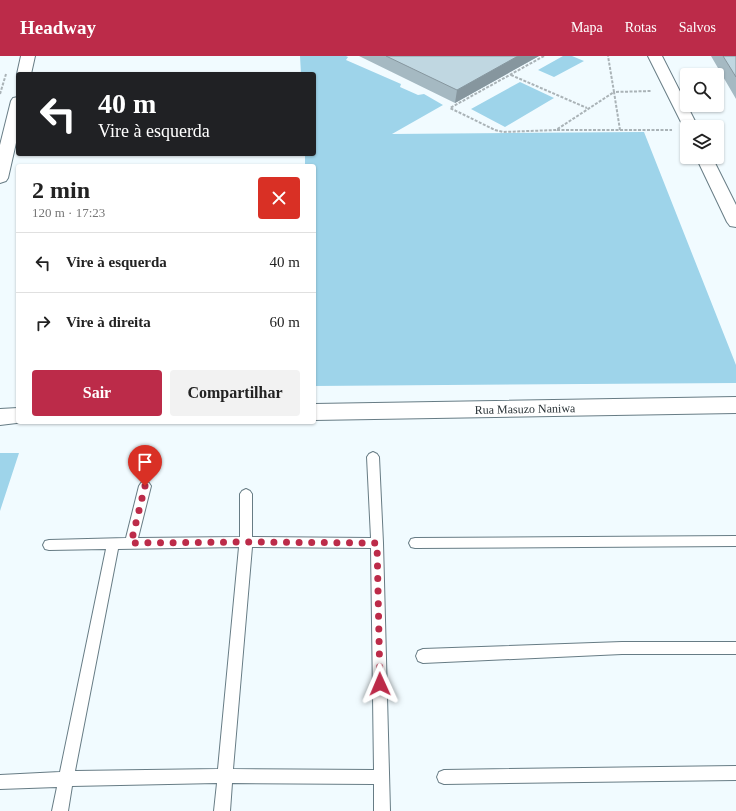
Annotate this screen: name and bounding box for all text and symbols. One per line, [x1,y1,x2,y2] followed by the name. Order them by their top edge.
[20,17,96,38] text: Headway
[571,20,603,35] text: Mapa
[625,20,657,35] text: Rotas
[679,20,716,35] text: Salvos
[680,68,724,164] map controls
[680,68,724,112] button: search
[32,88,84,140] icon: left
[98,88,156,119] text: 40 m
[680,120,724,164] button: layers
[98,121,210,141] text: Vire à esquerda
[32,177,90,203] text: 2 min
[258,177,300,219] button: close
[32,205,105,220] text: 120 m · 17:23
[32,252,54,274] icon: left
[66,254,167,270] text: Vire à esquerda
[270,254,300,270] text: 40 m
[32,312,54,334] icon: right
[66,314,151,330] text: Vire à direita
[270,314,300,330] text: 60 m
[32,370,162,416] button: Sair
[170,370,300,416] button: Compartilhar
[475,401,576,417] street label: Rua Masuzo Naniwa
[128,445,162,486] pin
[134,451,156,473] icon: arrive
[359,663,401,705] position arrow

